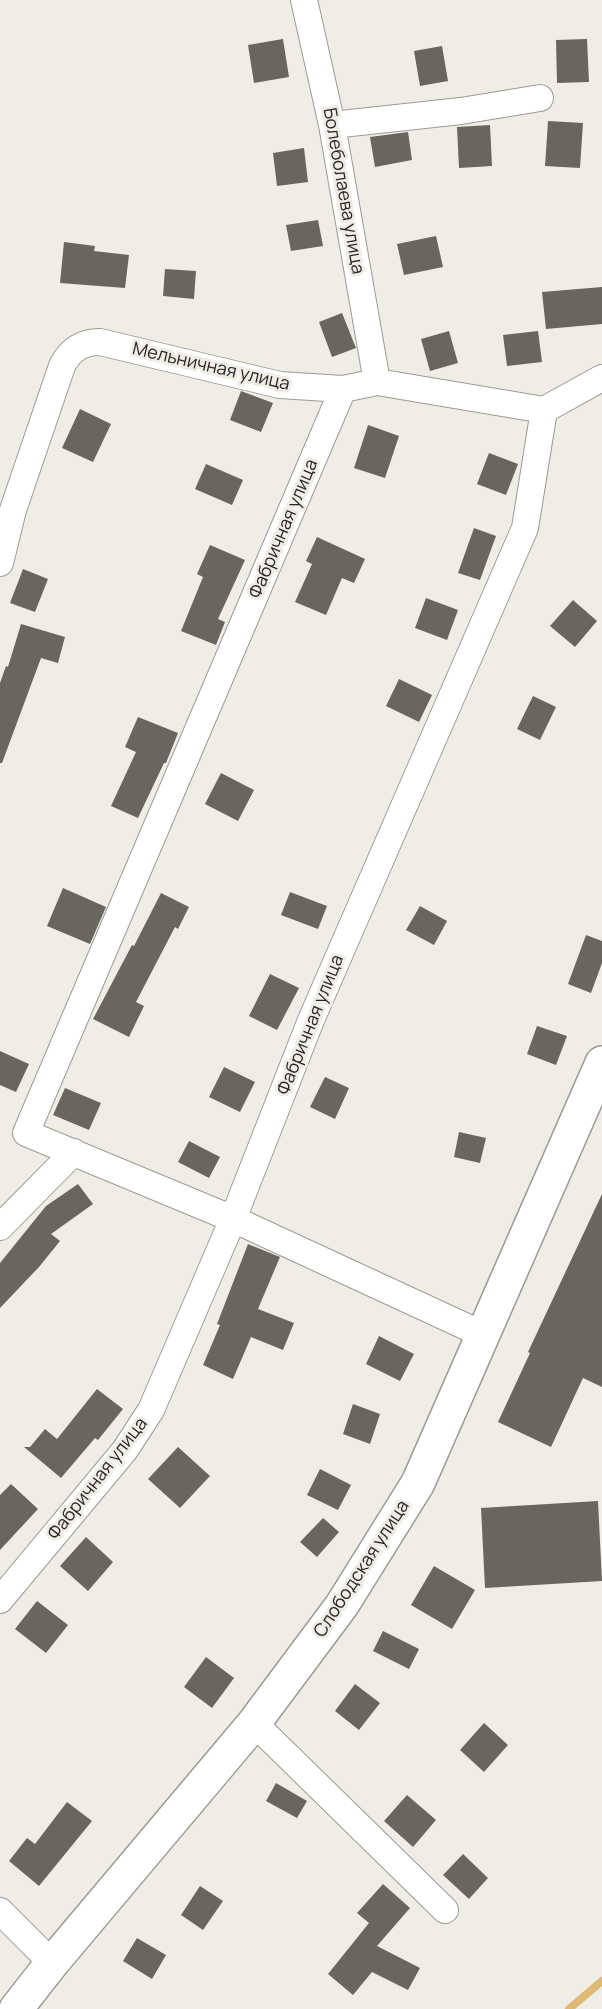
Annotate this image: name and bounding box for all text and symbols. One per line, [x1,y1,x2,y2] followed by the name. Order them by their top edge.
[318,106,368,276] street label: Болеболаева улица
[130,338,292,396] street label: Мельничная улица
[245,456,323,602] street label: Фабричная улица
[273,952,349,1098] street label: Фабричная улица
[44,1414,152,1544] street label: Фабричная улица
[310,1496,414,1642] street label: Слободская улица

